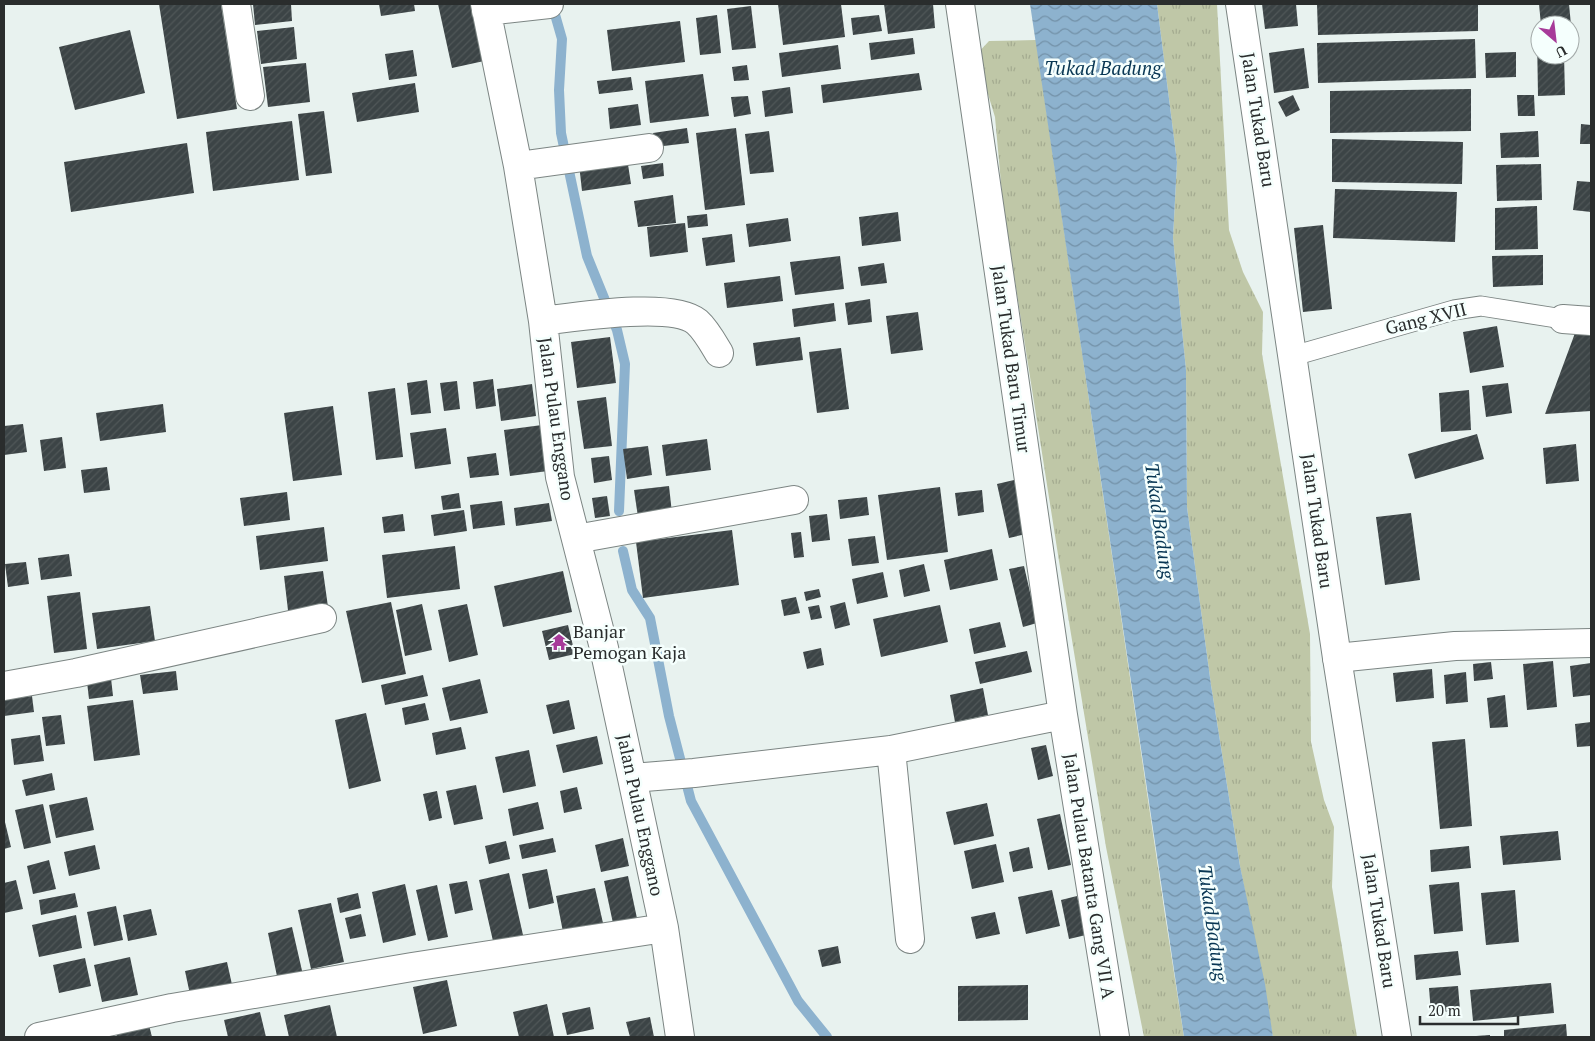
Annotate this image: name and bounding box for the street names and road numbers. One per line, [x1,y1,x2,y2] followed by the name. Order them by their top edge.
[1237,51,1281,189] street label: Jalan Tukad Baru
[987,263,1037,454] street label: Jalan Tukad Baru Timur
[1383,296,1469,340] street label: Gang XVII
[534,336,580,502] street label: Jalan Pulau Enggano
[1297,452,1339,590] street label: Jalan Tukad Baru
[612,732,670,898] street label: Jalan Pulau Enggano
[1059,751,1121,1001] street label: Jalan Pulau Batanta Gang VII A
[1358,852,1402,990] street label: Jalan Tukad Baru

